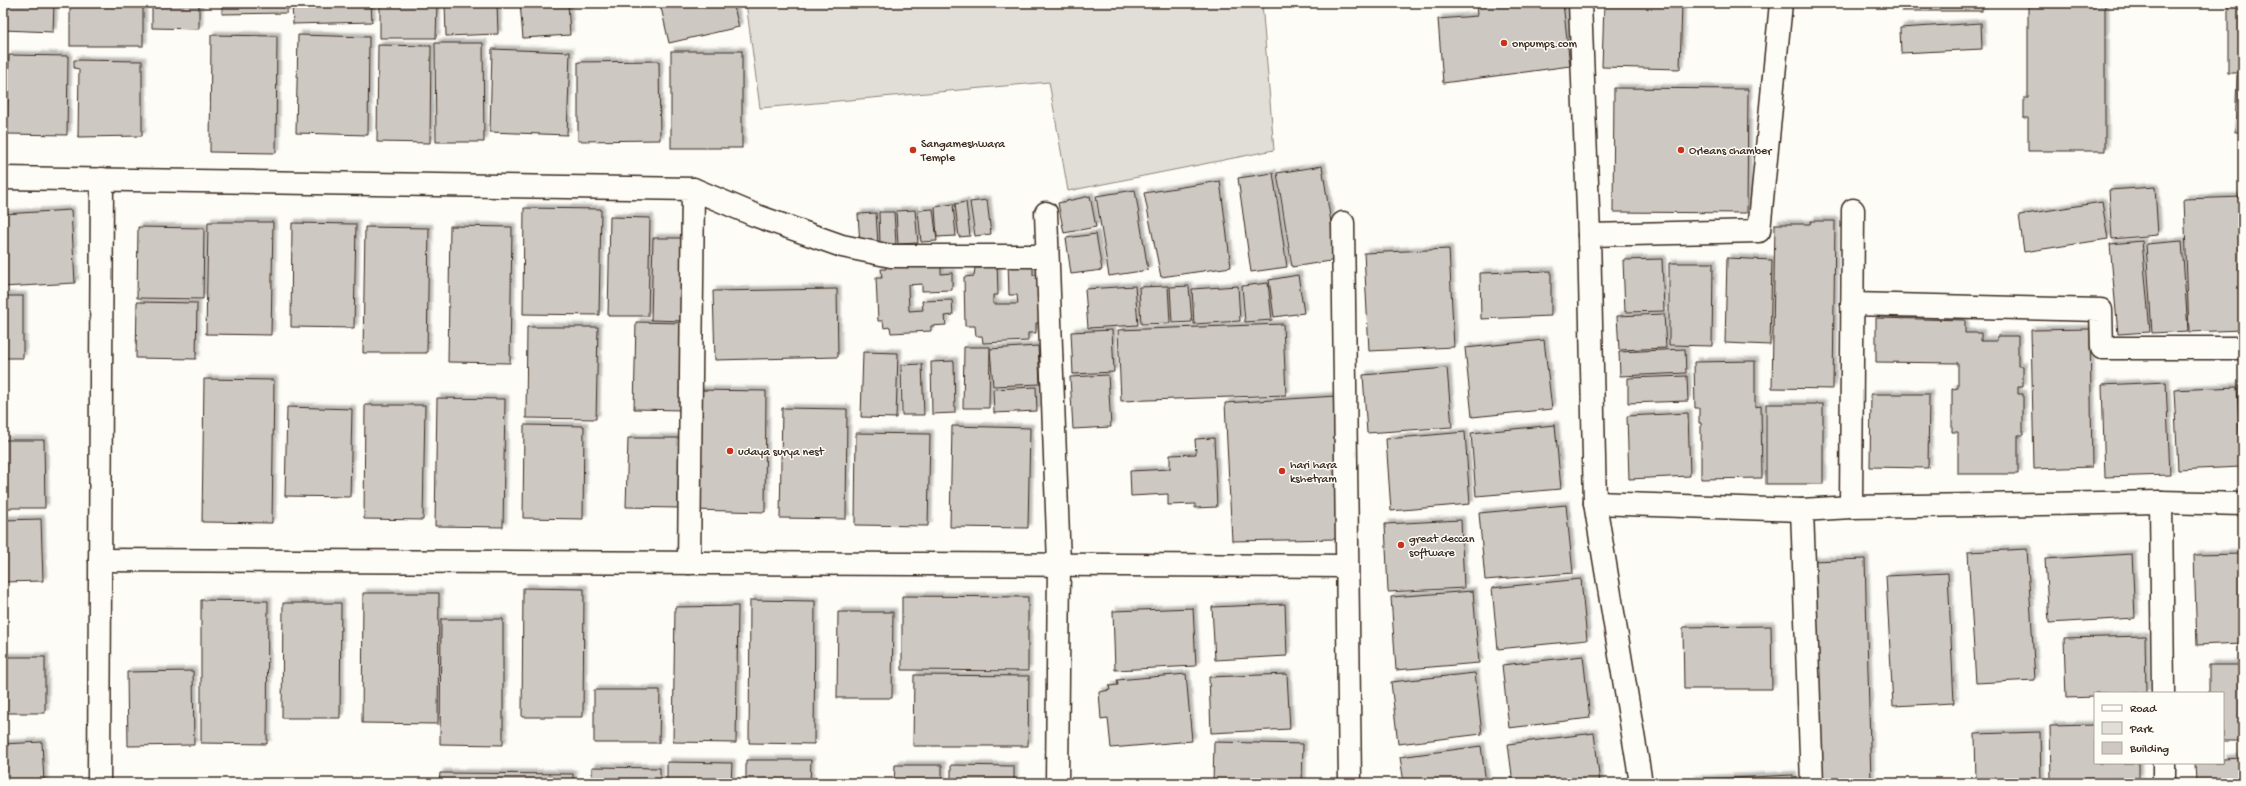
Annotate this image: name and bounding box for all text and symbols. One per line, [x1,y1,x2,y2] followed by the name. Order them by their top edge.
[1499,38,1509,48] marker: onpumps.com
[1512,38,1577,52] place label: onpumps.com
[920,138,1005,166] place label: Sangameshwara Temple
[908,145,918,155] marker: Sangameshwara Temple
[1676,145,1686,155] marker: Orleans chamber
[1689,145,1773,159] place label: Orleans chamber
[725,446,735,456] marker: udaya surya nest
[738,446,825,460] place label: udaya surya nest
[1290,459,1337,487] place label: hari hara kshetram
[1277,466,1287,476] marker: hari hara kshetram
[1409,533,1475,561] place label: great deccan software
[1396,540,1406,550] marker: great deccan software
[2094,692,2224,764] legend
[2130,703,2157,717] text: Road
[2129,723,2155,737] text: Park
[2129,743,2169,757] text: Building

